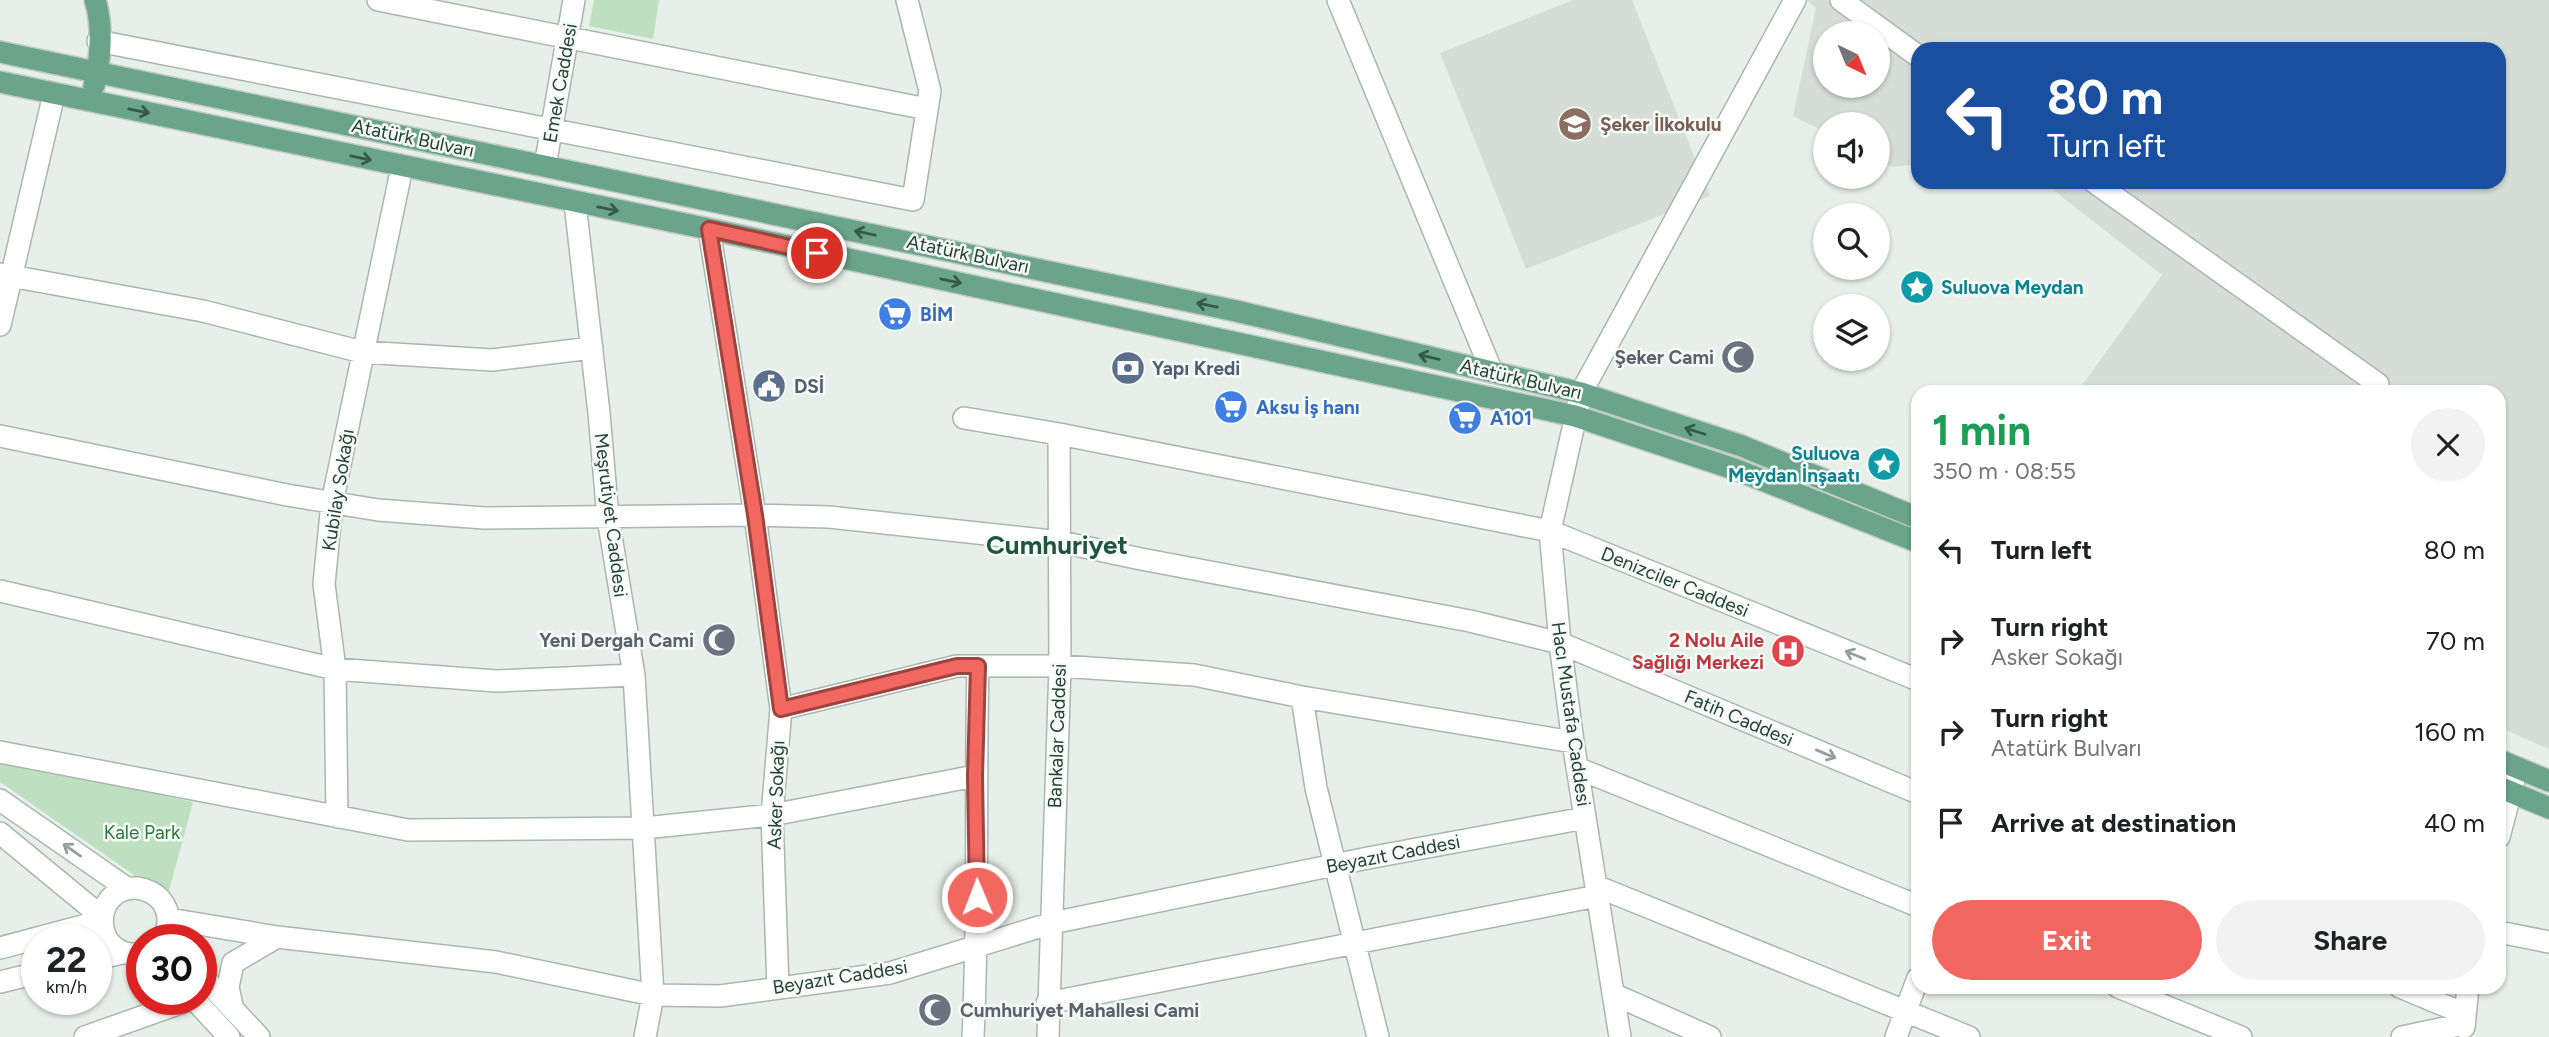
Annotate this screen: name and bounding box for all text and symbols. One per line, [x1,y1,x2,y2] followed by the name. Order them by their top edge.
[538,21,582,145] street label: Emek Caddesi
[1813,21,1890,98] north arrow
[1813,21,1890,371] map controls
[2047,67,2163,126] text: 80 m
[1932,70,2023,161] icon: left
[127,105,150,119] one-way arrow
[1556,105,1594,143] school or university icon: Şeker İlkokulu
[1813,112,1890,189] button: sound
[1600,113,1721,136] place label: Şeker İlkokulu
[350,114,476,162] street label: Atatürk Bulvarı
[2047,127,2166,165] text: Turn left
[349,152,372,166] one-way arrow
[596,203,619,217] one-way arrow
[1813,203,1890,280] button: search
[787,223,847,283] pin
[854,225,877,239] one-way arrow
[905,230,1031,278] street label: Atatürk Bulvarı
[798,234,836,272] icon: arrive
[1898,268,1936,306] place icon: Suluova Meydan
[939,275,962,289] one-way arrow
[1941,276,2084,299] place label: Suluova Meydan
[1813,294,1890,371] button: layers
[876,295,914,333] supermarket icon: BİM
[1196,297,1219,311] one-way arrow
[920,303,953,326] place label: BİM
[1719,338,1757,376] mosque icon: Şeker Cami
[1615,346,1714,369] place label: Şeker Cami
[1109,349,1147,387] bank icon: Yapı Kredi
[1418,350,1441,363] one-way arrow
[1458,354,1584,404] street label: Atatürk Bulvarı
[1152,357,1240,380] place label: Yapı Kredi
[750,367,788,405] public building icon: DSİ
[794,375,824,398] place label: DSİ
[1212,388,1250,426] supermarket icon: Aksu İş hanı
[1256,396,1360,419] place label: Aksu İş hanı
[1446,399,1484,437] supermarket icon: A101
[1932,405,2031,456] text: 1 min
[1490,407,1532,430] place label: A101
[2411,408,2485,482] button: close
[1684,423,1706,436] one-way arrow
[317,427,359,553] street label: Kubilay Sokağı
[590,432,632,598] street label: Meşrutiyet Caddesi
[1728,442,1860,487] place label: Suluova Meydan İnşaatı
[1865,445,1903,483] place icon: Suluova Meydan İnşaatı
[1932,457,2076,485] text: 350 m · 08:55
[986,529,1128,561] district label: Cumhuriyet
[1932,531,1970,569] icon: left
[1991,534,2092,566] text: Turn left
[2424,534,2485,566] text: 80 m
[1598,542,1752,622] street label: Denizciler Caddesi
[1991,611,2108,643] text: Turn right
[1547,620,1595,808] street label: Hacı Mustafa Caddesi
[700,621,738,659] mosque icon: Yeni Dergah Cami
[1932,622,1970,660] icon: right
[2426,625,2485,657] text: 70 m
[539,629,694,652] place label: Yeni Dergah Cami
[1632,629,1764,674] place label: 2 Nolu Aile Sağlığı Merkezi
[1769,632,1807,670] hospital icon: 2 Nolu Aile Sağlığı Merkezi
[1991,643,2123,671] text: Asker Sokağı
[1844,647,1866,660] one-way arrow
[1043,663,1071,809] street label: Bankalar Caddesi
[1681,685,1797,751] street label: Fatih Caddesi
[1991,702,2108,734] text: Turn right
[1932,713,1970,751] icon: right
[2414,716,2485,748] text: 160 m
[1991,734,2142,762] text: Atatürk Bulvarı
[763,740,789,850] street label: Asker Sokağı
[1815,749,1836,762] one-way arrow
[1932,804,1970,842] icon: arrive
[1991,807,2236,839] text: Arrive at destination
[2424,807,2485,839] text: 40 m
[104,821,181,844] park label: Kale Park
[1324,830,1462,878] street label: Beyazıt Caddesi
[63,843,82,857] one-way arrow
[940,860,1014,934] position arrow
[1932,900,2202,980] button: Exit
[2216,900,2485,980] button: Share
[126,924,217,1015] speed limit sign: 30
[46,939,87,981] text: 22
[771,955,909,999] street label: Beyazıt Caddesi
[46,976,87,998] text: km/h
[916,991,954,1029] mosque icon: Cumhuriyet Mahallesi Cami
[960,999,1199,1022] place label: Cumhuriyet Mahallesi Cami

